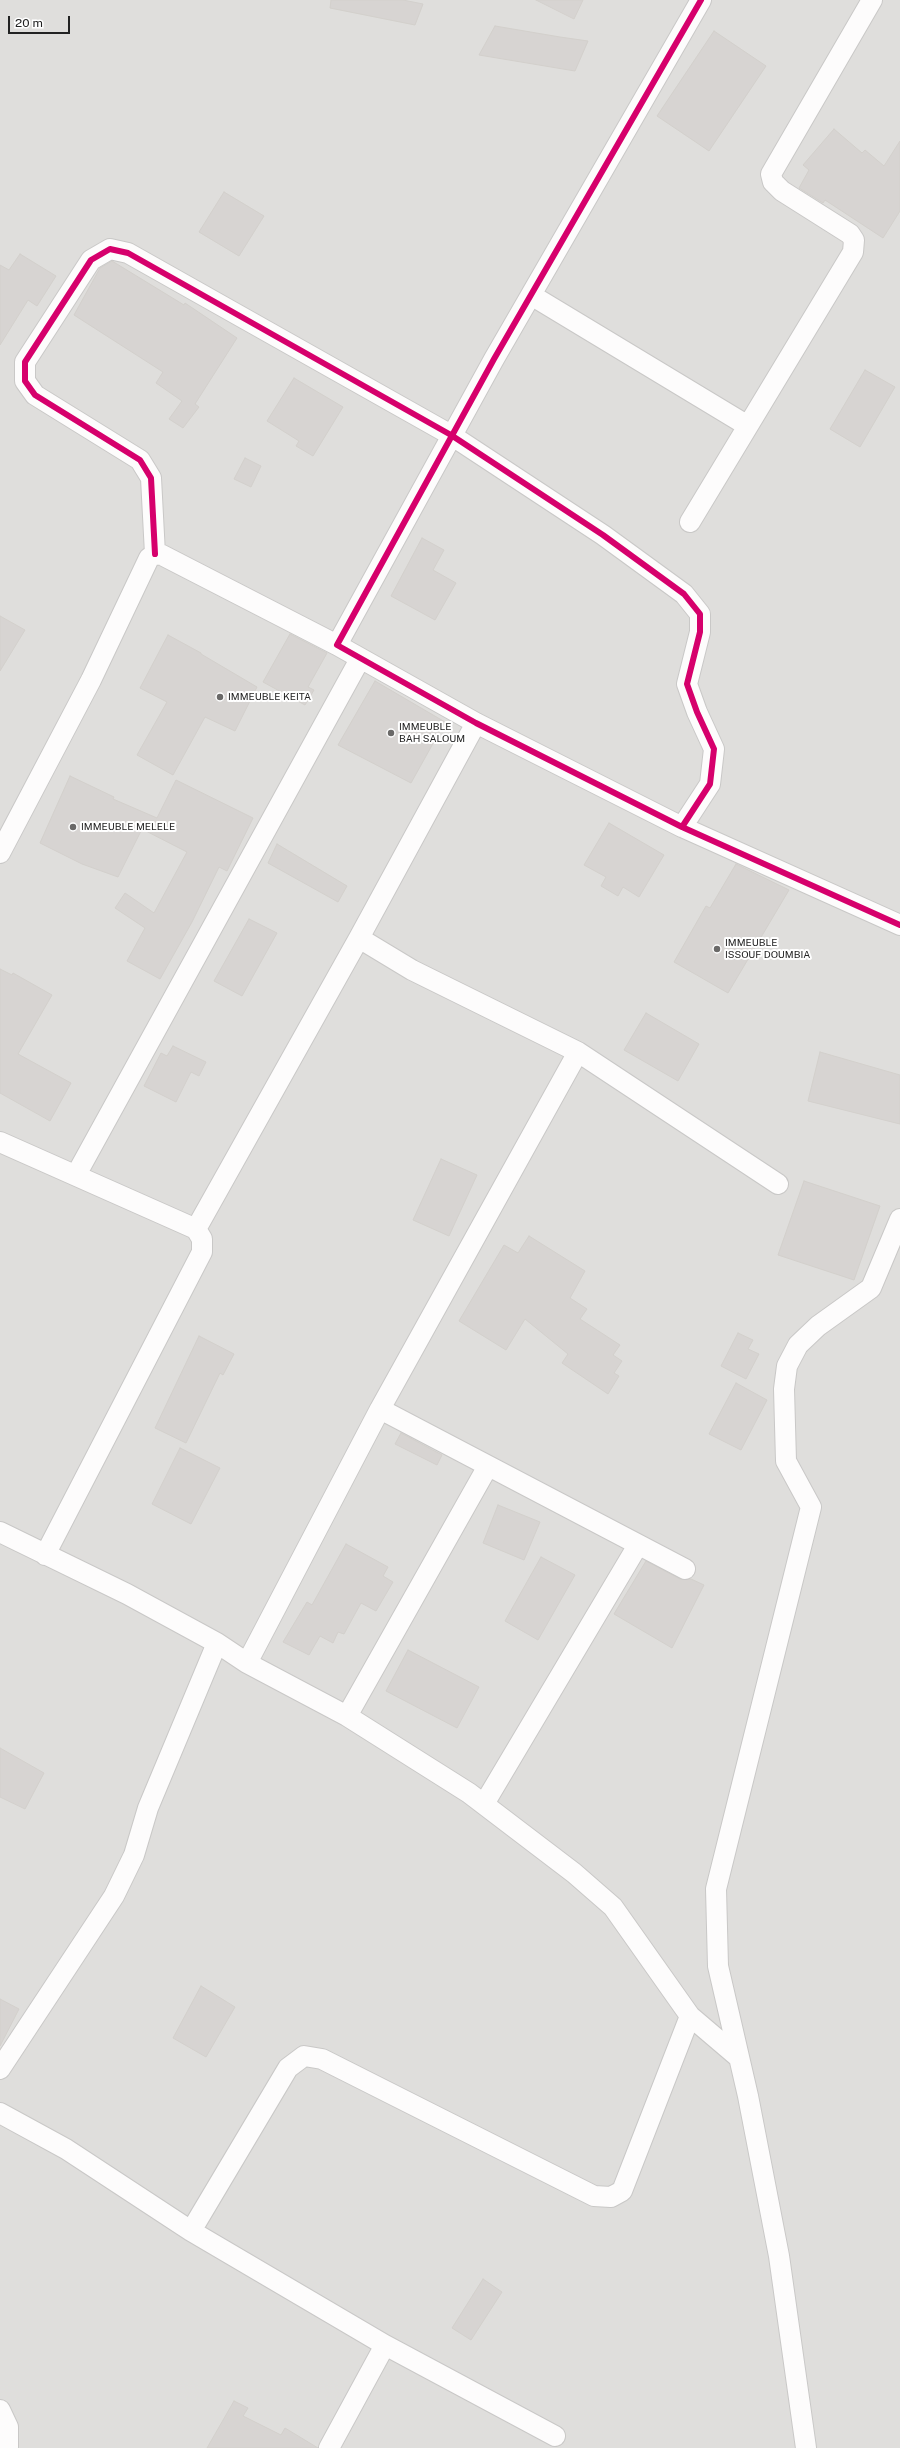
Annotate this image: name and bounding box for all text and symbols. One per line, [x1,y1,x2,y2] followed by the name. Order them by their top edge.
[10,8,72,34] scale bar
[15,16,43,30] text: 20 m
[228,691,311,703] place label: IMMEUBLE KEITA
[215,692,225,702] marker: IMMEUBLE KEITA
[399,721,465,744] place label: IMMEUBLE BAH SALOUM
[386,728,396,738] marker: IMMEUBLE BAH SALOUM
[81,821,175,833] place label: IMMEUBLE MELELE
[68,822,78,832] marker: IMMEUBLE MELELE
[725,937,810,960] place label: IMMEUBLE ISSOUF DOUMBIA
[712,944,722,954] marker: IMMEUBLE ISSOUF DOUMBIA

